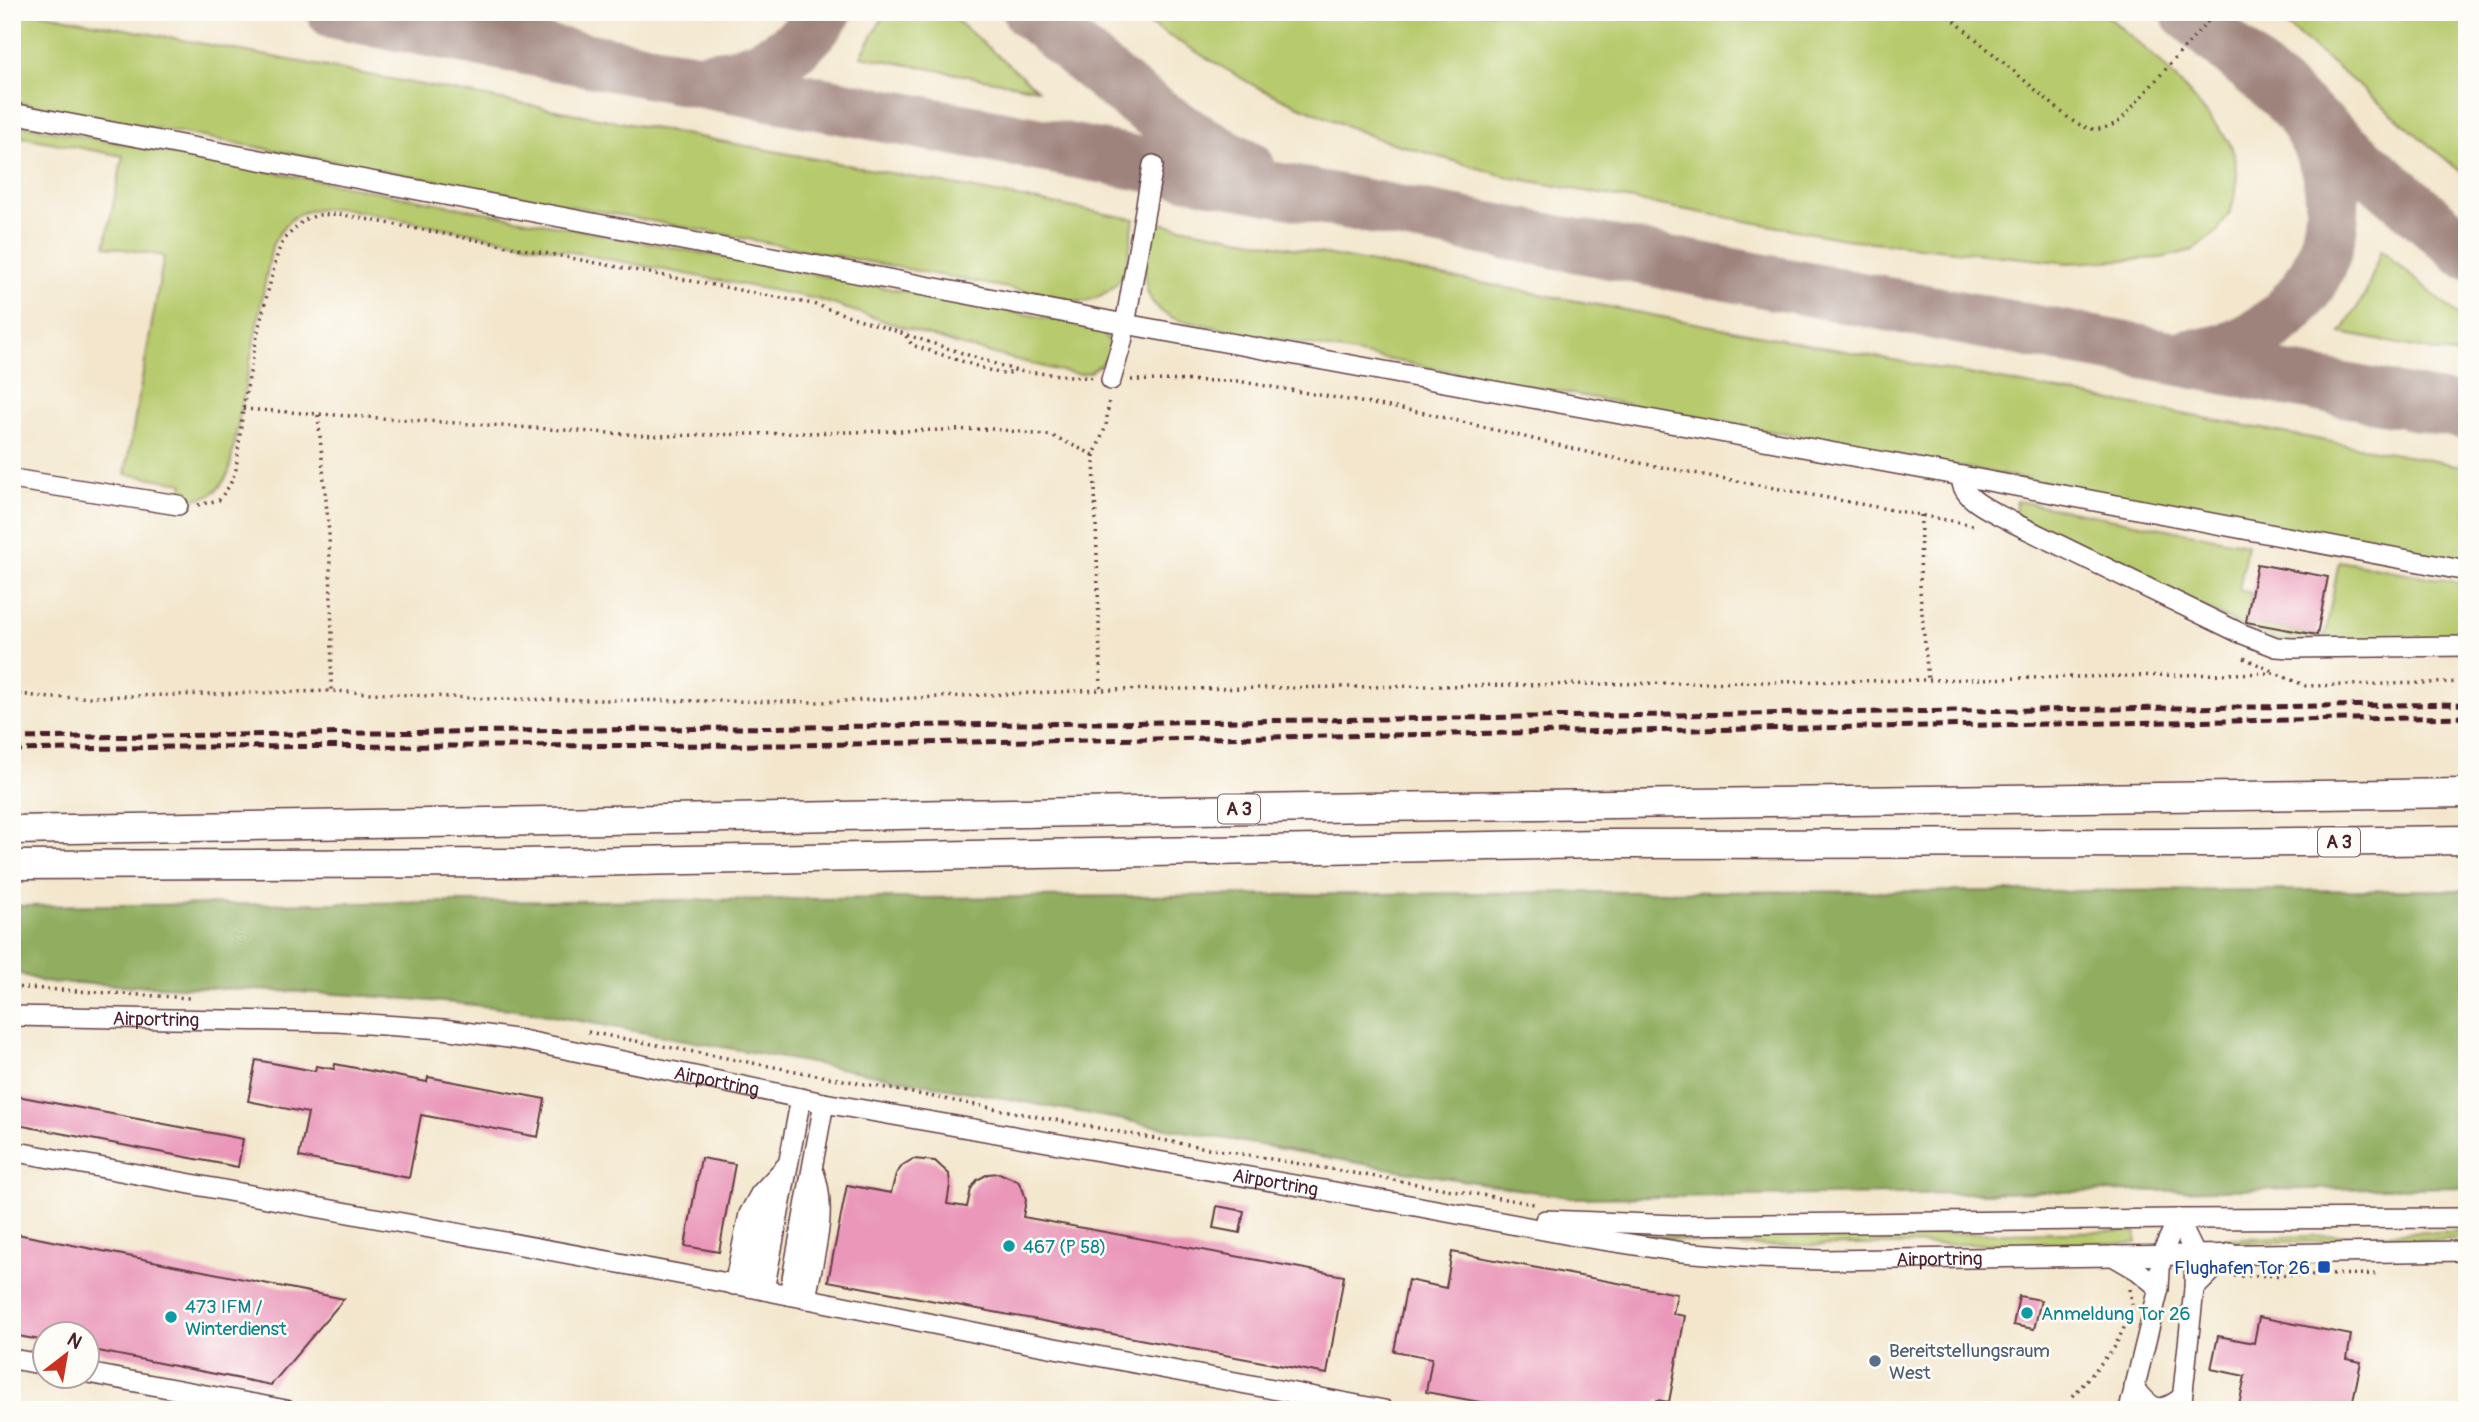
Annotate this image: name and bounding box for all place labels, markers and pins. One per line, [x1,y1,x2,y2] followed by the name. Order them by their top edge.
[1023,1235,1106,1259] place label: 467 (P 58)
[1001,1238,1017,1254] marker: 467 (P 58)
[2174,1256,2310,1280] place label: Flughafen Tor 26
[2316,1259,2332,1275] marker: Flughafen Tor 26
[185,1295,287,1341] place label: 473 IFM / Winterdienst
[2041,1302,2191,1326] place label: Anmeldung Tor 26
[2019,1305,2035,1321] marker: Anmeldung Tor 26
[163,1309,179,1325] marker: 473 IFM / Winterdienst
[1889,1339,2050,1385] place label: Bereitstellungsraum West
[1867,1353,1883,1369] marker: Bereitstellungsraum West

